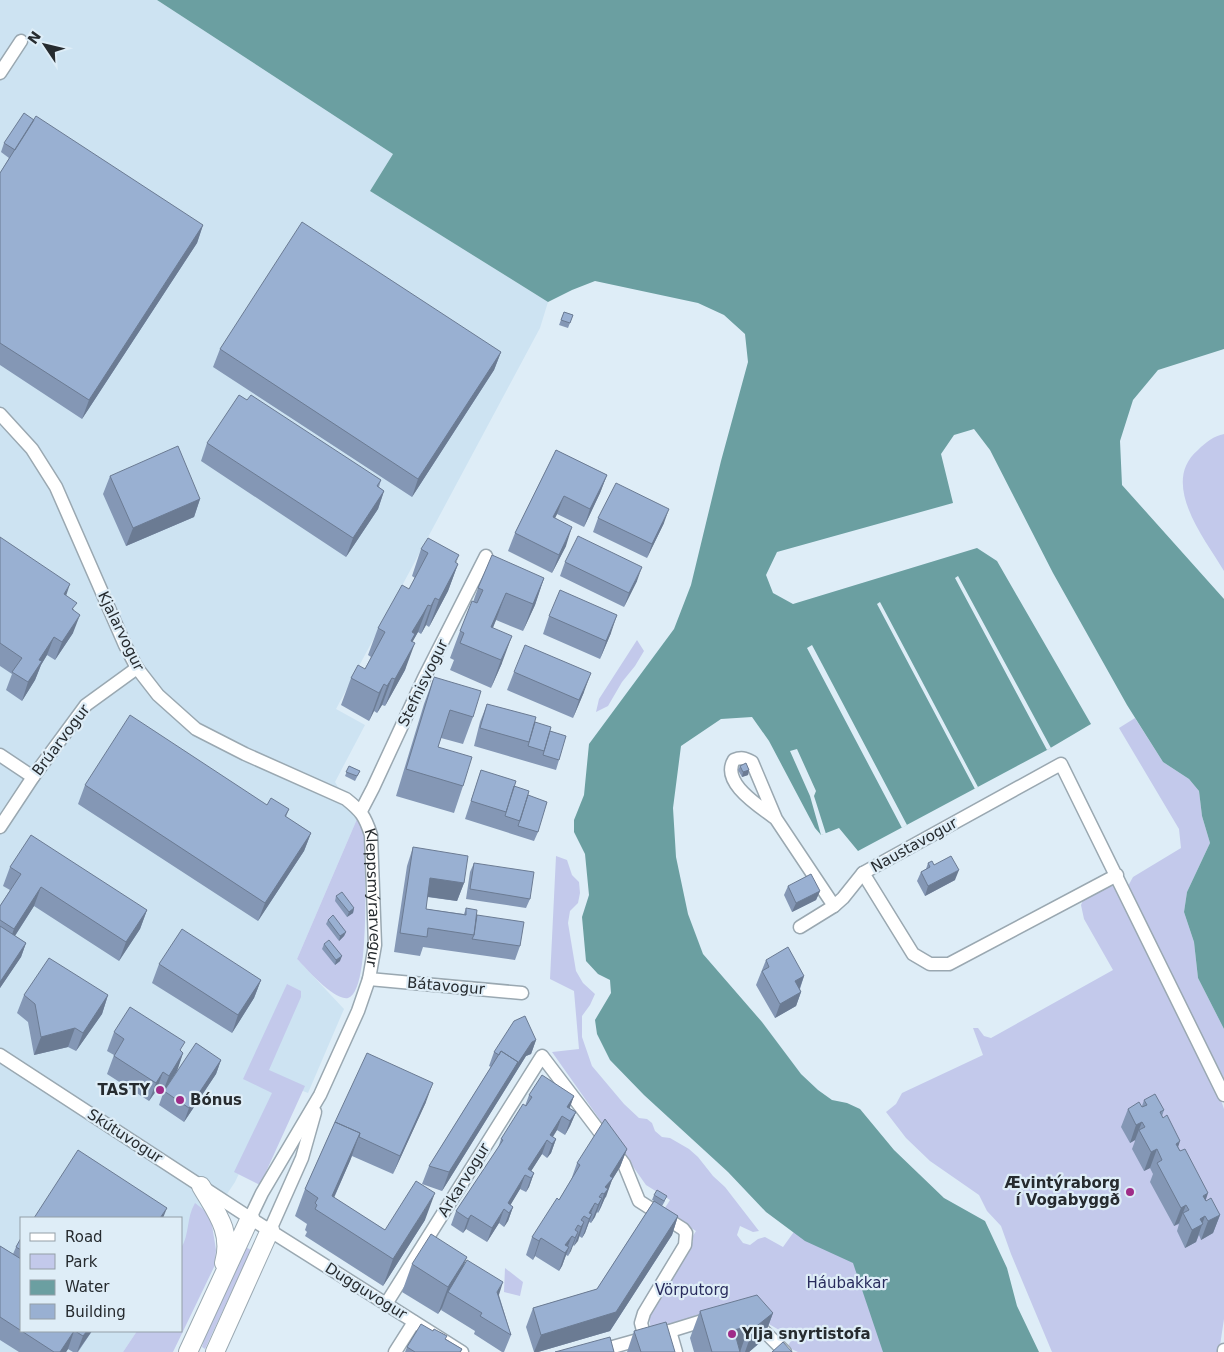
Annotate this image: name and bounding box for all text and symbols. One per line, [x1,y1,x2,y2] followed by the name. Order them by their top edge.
[20,20,70,70] north arrow
[24,28,44,47] text: N
[94,588,148,674] street label: Kjalarvogur
[394,636,452,729] street label: Stefnisvogur
[28,700,94,779] street label: Brúarvogur
[868,813,961,876] street label: Naustavogur
[360,826,384,969] street label: Kleppsmýrarvegur
[406,974,486,998] street label: Bátavogur
[97,1081,151,1099] place label: TASTY
[154,1084,166,1096] marker: TASTY
[190,1091,242,1109] place label: Bónus
[174,1094,186,1106] marker: Bónus
[84,1105,167,1167] street label: Skútuvogur
[434,1139,494,1220] street label: Arkarvogur
[1004,1174,1120,1209] place label: Ævintýraborg í Vogabyggð
[1124,1186,1136,1198] marker: Ævintýraborg í Vogabyggð
[20,1217,182,1332] legend
[65,1228,103,1246] text: Road
[65,1253,98,1271] text: Park
[322,1259,411,1324] street label: Dugguvogur
[806,1274,888,1292] park label: Háubakkar
[65,1278,110,1296] text: Water
[655,1281,729,1299] park label: Vörputorg
[65,1303,126,1321] text: Building
[741,1325,871,1343] place label: Ylja snyrtistofa
[726,1328,738,1340] marker: Ylja snyrtistofa

